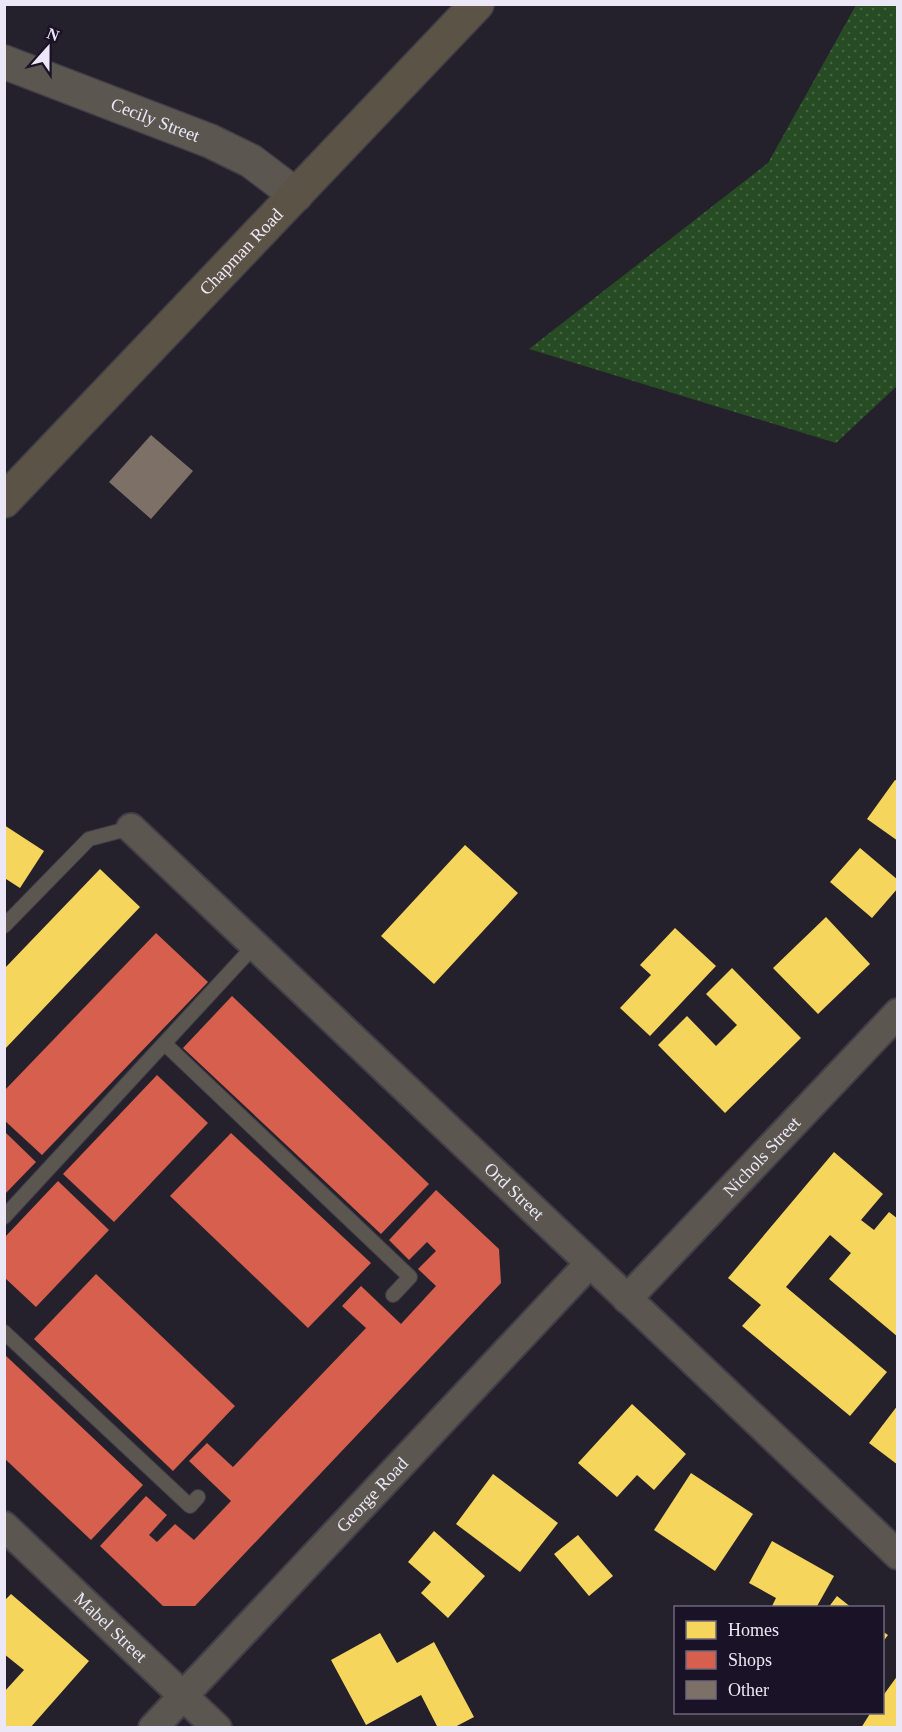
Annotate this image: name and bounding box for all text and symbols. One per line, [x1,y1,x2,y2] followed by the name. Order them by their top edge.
[18,18,78,78] north arrow
[45,24,62,45] text: N
[108,94,203,146] street label: Cecily Street
[195,205,287,299] street label: Chapman Road
[719,1113,804,1201] street label: Nichols Street
[480,1158,548,1224] street label: Ord Street
[332,1453,412,1536] street label: George Road
[70,1588,151,1666] street label: Mabel Street
[674,1606,884,1714] legend
[728,1620,779,1640] text: Homes
[728,1650,772,1670] text: Shops
[728,1680,769,1700] text: Other

